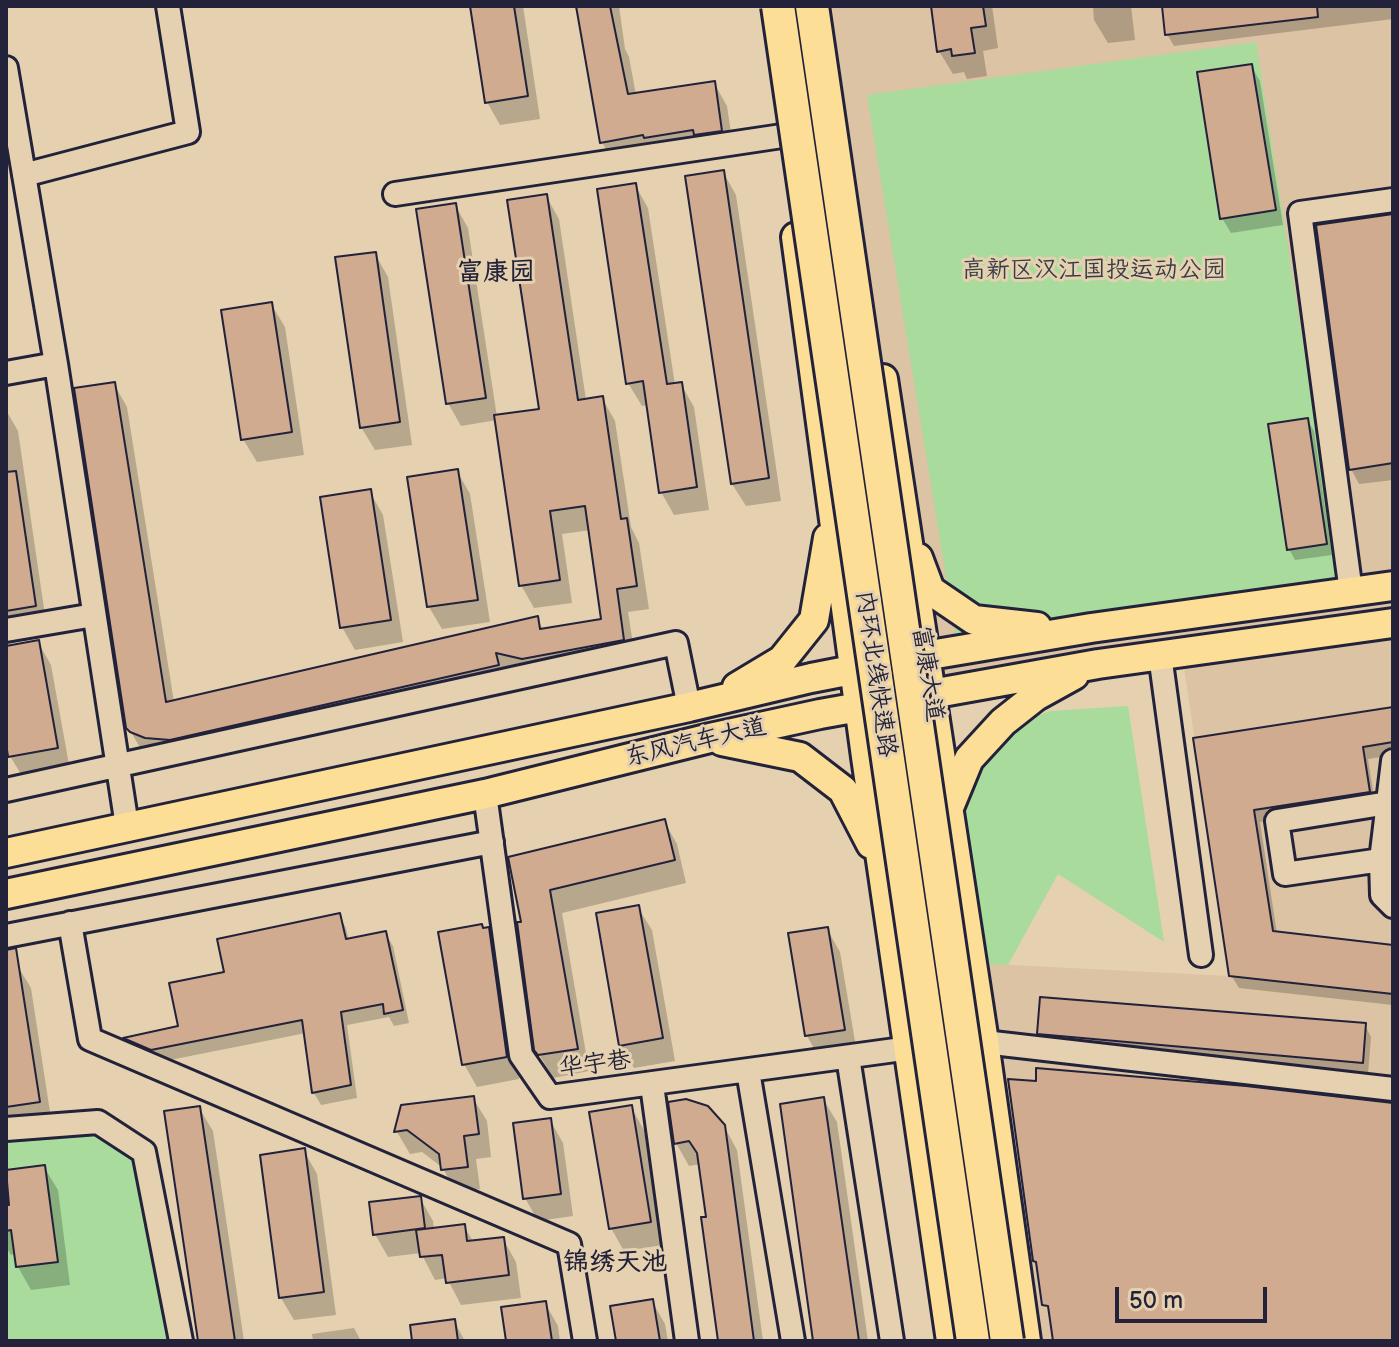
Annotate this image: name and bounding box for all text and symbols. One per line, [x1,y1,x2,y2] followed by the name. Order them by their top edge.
[457,257,535,289] district label: 富康园
[962,257,1226,285] park label: 高新区汉江国投运动公园
[849,589,901,759] street label: 内环北线快速路
[905,624,949,724] street label: 富康大道
[623,713,769,773] street label: 东风汽车大道
[558,1046,632,1084] street label: 华宇巷
[563,1247,667,1279] district label: 锦绣天池
[1119,1271,1271,1321] scale bar
[1129,1286,1183,1315] text: 50 m

